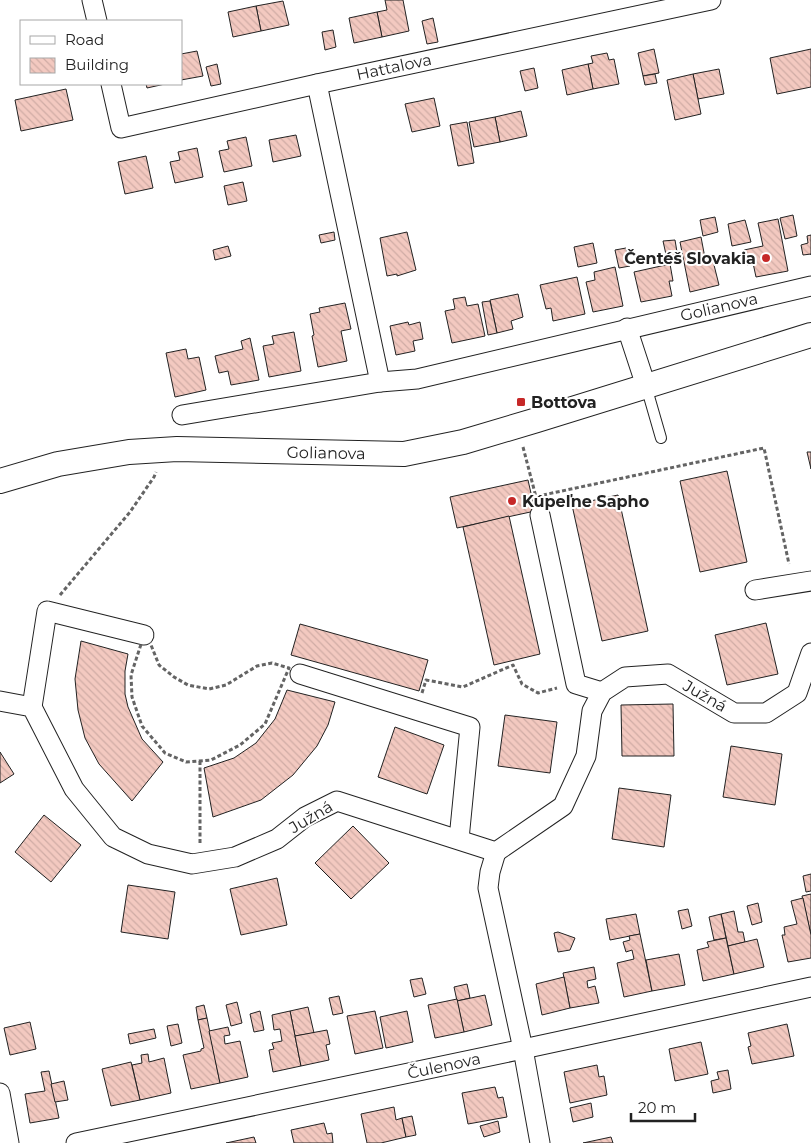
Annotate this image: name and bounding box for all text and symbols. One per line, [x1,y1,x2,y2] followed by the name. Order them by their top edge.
[20,20,182,85] legend
[65,30,104,49] text: Road
[355,50,433,84] street label: Hattalova
[65,55,129,74] text: Building
[624,249,756,268] place label: Čentéš Slovakia
[760,252,772,264] marker: Čentéš Slovakia
[678,289,760,325] street label: Golianova
[531,393,597,412] place label: Bottova
[515,396,527,408] marker: Bottova
[286,443,366,463] street label: Golianova
[522,492,649,511] place label: Kúpeľne Sapho
[506,495,518,507] marker: Kúpeľne Sapho
[679,675,730,716] street label: Južná
[285,797,336,838] street label: Južná
[406,1049,482,1083] street label: Čulenova
[631,1090,695,1122] scale bar
[638,1098,676,1117] text: 20 m

